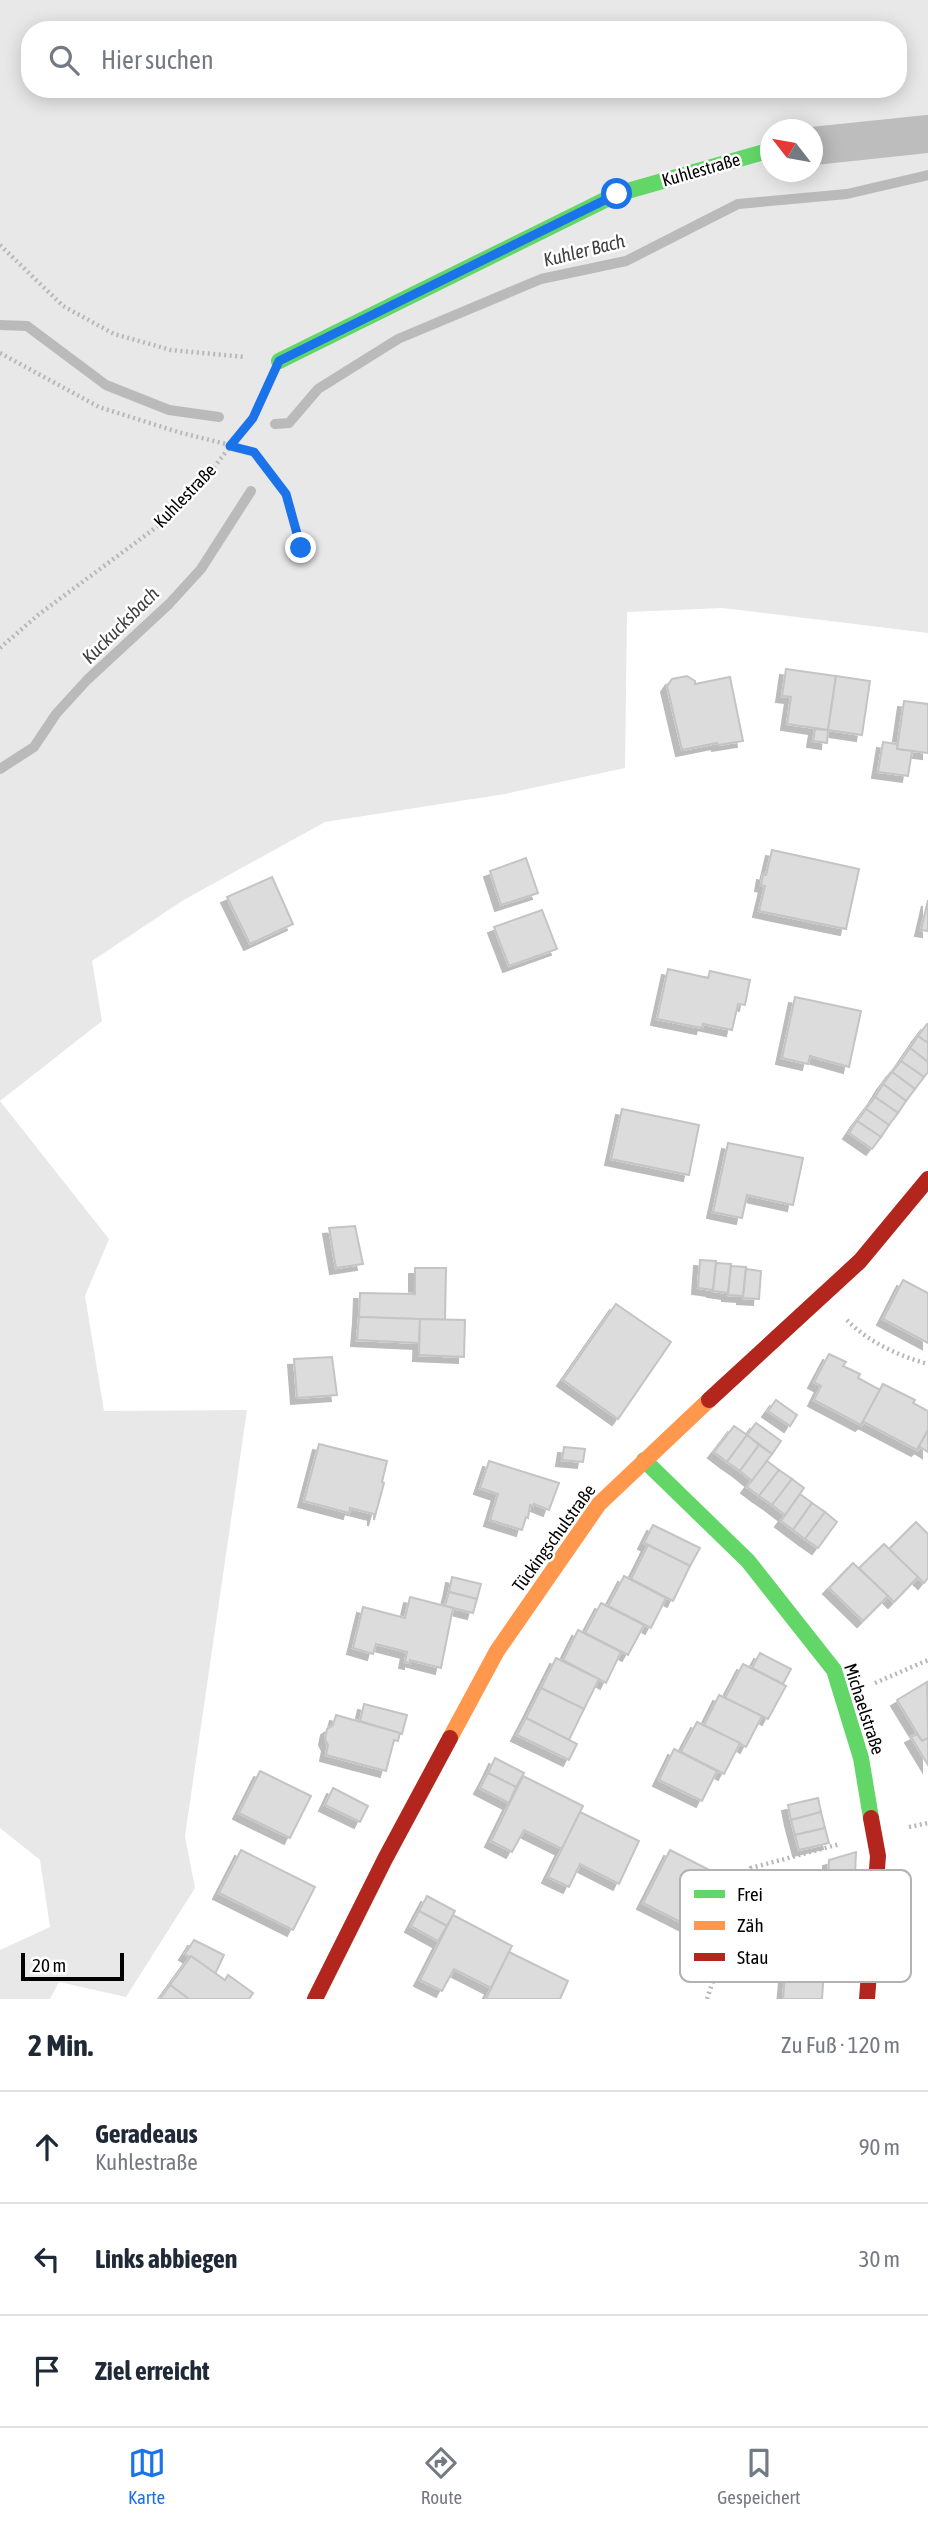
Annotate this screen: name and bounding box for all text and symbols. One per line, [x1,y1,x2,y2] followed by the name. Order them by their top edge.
[21,21,907,98] search box
[45,41,83,79] icon: search
[101,45,214,75] text: Hier suchen
[760,119,823,182] north arrow
[659,148,742,191] street label: Kuhlestraße
[601,178,632,209] route start
[541,229,627,271] water label: Kuhler Bach
[149,459,220,532] street label: Kuhlestraße
[285,532,316,563] route end
[77,582,163,668] water label: Kuckucksbach
[508,1480,599,1595] street label: Tückingschulstraße
[840,1661,889,1757] street label: Michaelstraße
[680,1870,911,1982] legend
[737,1883,763,1905] text: Frei
[737,1914,764,1936] text: Zäh
[737,1946,768,1968] text: Stau
[21,1950,124,1982] scale bar
[32,1954,66,1976] text: 20 m
[28,2028,93,2062] text: 2 Min.
[781,2032,900,2058] text: Zu Fuß · 120 m
[95,2119,198,2149] text: Geradeaus
[28,2128,66,2166] icon: ahead
[859,2134,900,2160] text: 90 m
[95,2149,198,2175] text: Kuhlestraße
[28,2240,66,2278] icon: left
[95,2244,237,2274] text: Links abbiegen
[859,2246,900,2272] text: 30 m
[28,2352,66,2390] icon: arrive
[95,2356,210,2386] text: Ziel erreicht
[128,2444,166,2508] tab: Karte
[421,2444,462,2508] tab: Route
[717,2444,800,2508] tab: Gespeichert

